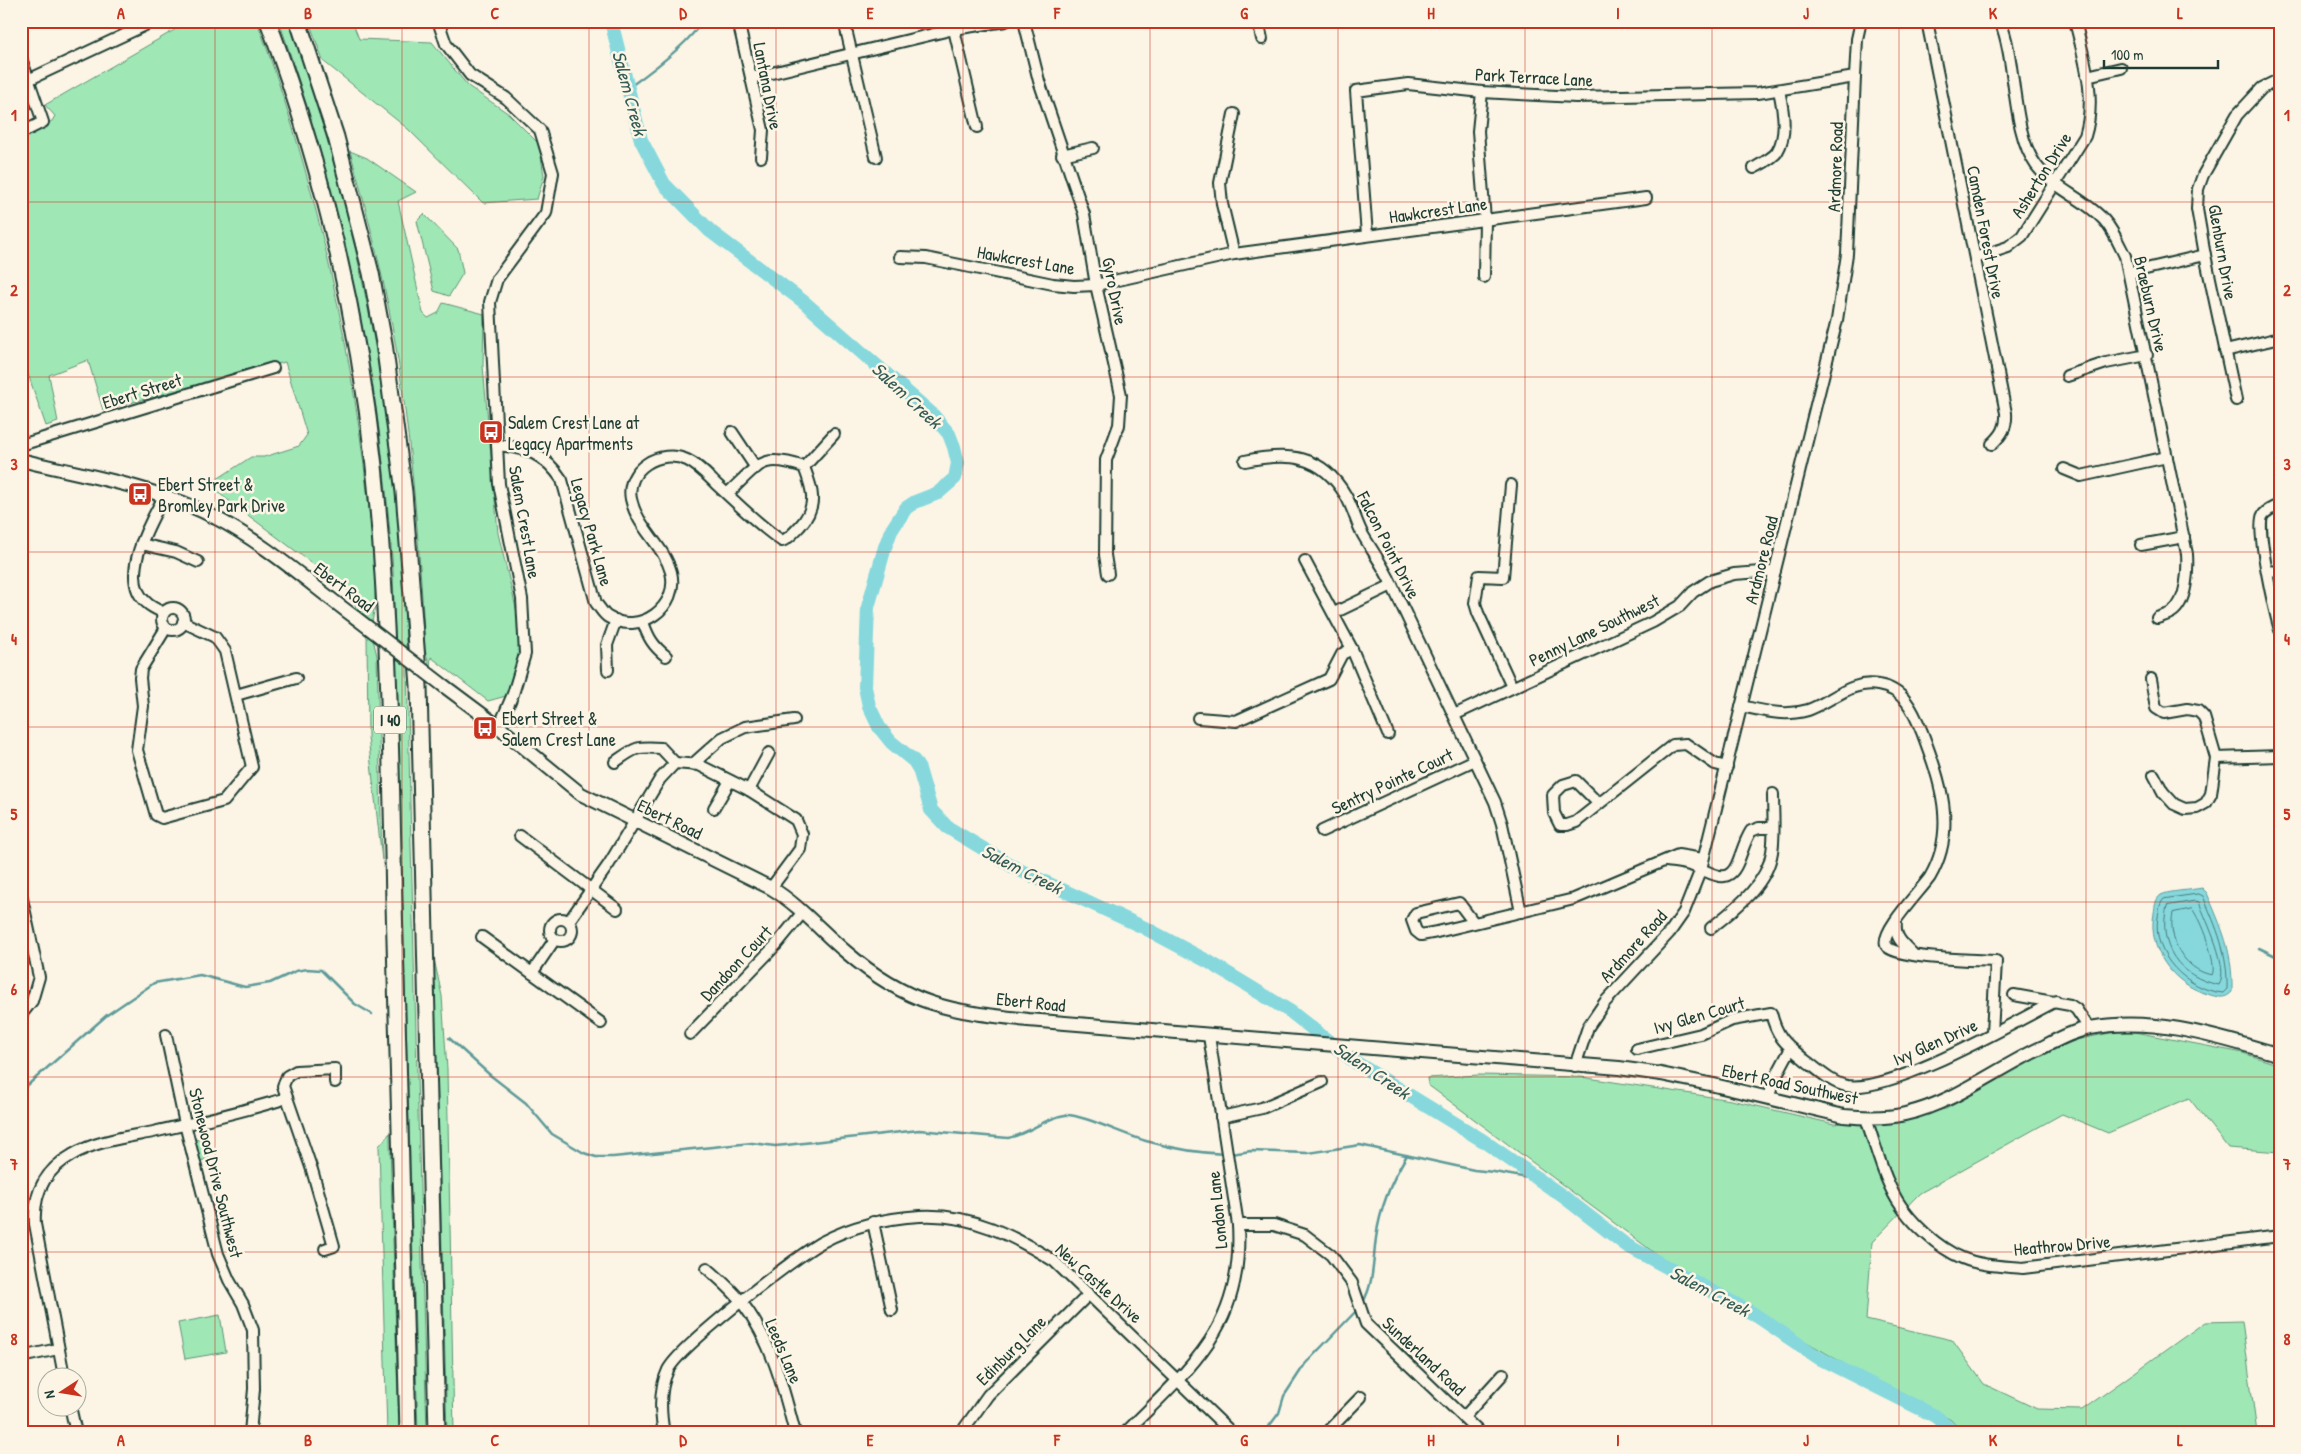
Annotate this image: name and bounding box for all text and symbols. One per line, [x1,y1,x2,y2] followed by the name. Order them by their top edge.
[117,2,125,24] text: A
[304,2,312,24] text: B
[491,2,500,24] text: C
[679,2,687,24] text: D
[866,2,874,24] text: E
[1053,2,1061,24] text: F
[1240,2,1248,24] text: G
[1427,2,1435,24] text: H
[1616,2,1620,24] text: I
[1803,2,1809,24] text: J
[1989,2,1998,24] text: K
[2177,2,2183,24] text: L
[2104,38,2217,70] scale bar
[747,40,789,132] street label: Lantana Drive
[2111,44,2144,65] text: 100 m
[606,48,654,140] water label: Salem Creek
[1474,61,1594,93] street label: Park Terrace Lane
[11,104,17,126] text: 1
[2284,104,2290,126] text: 1
[1821,122,1849,212] street label: Ardmore Road
[2005,127,2077,223] street label: Asherton Drive
[1961,163,2011,301] street label: Camden Forest Drive
[1387,191,1489,229] street label: Hawkcrest Lane
[2202,202,2244,302] street label: Glenburn Drive
[975,239,1077,281] street label: Hawkcrest Lane
[2128,253,2174,355] street label: Braeburn Drive
[1096,255,1134,327] street label: Gyro Drive
[10,279,18,301] text: 2
[2283,279,2291,301] text: 2
[866,356,949,436] water label: Salem Creek
[99,367,185,415] street label: Ebert Street
[508,410,640,456] place label: Salem Crest Lane at Legacy Apartments
[478,419,504,445] bus stop icon: Salem Crest Lane at Legacy Apartments
[10,453,18,475] text: 3
[2283,453,2291,475] text: 3
[503,464,547,580] street label: Salem Crest Lane
[158,472,285,518] place label: Ebert Street & Bromley Park Drive
[565,475,619,589] street label: Legacy Park Lane
[127,481,153,507] bus stop icon: Ebert Street & Bromley Park Drive
[1351,486,1427,603] street label: Falcon Point Drive
[1738,513,1784,607] street label: Ardmore Road
[309,556,379,618] street label: Ebert Road
[1525,587,1664,672] street label: Penny Lane Southwest
[11,628,17,650] text: 4
[2284,628,2290,650] text: 4
[374,706,406,734] road number: I 40
[502,706,616,752] place label: Ebert Street & Salem Crest Lane
[472,715,498,741] bus stop icon: Ebert Street & Salem Crest Lane
[1327,742,1458,820] street label: Sentry Pointe Court
[633,793,707,845] street label: Ebert Road
[11,803,18,825] text: 5
[2284,803,2291,825] text: 5
[977,838,1068,901] water label: Salem Creek
[1594,904,1672,988] street label: Ardmore Road
[694,919,778,1006] street label: Dandoon Court
[11,978,18,1000] text: 6
[2284,978,2291,1000] text: 6
[995,986,1067,1018] street label: Ebert Road
[1651,990,1748,1040] street label: Ivy Glen Court
[1889,1012,1981,1072] street label: Ivy Glen Drive
[1329,1035,1417,1106] water label: Salem Creek
[1720,1057,1861,1111] street label: Ebert Road Southwest
[183,1085,249,1261] street label: Stonewood Drive Southwest
[9,1153,18,1175] text: 7
[2282,1153,2291,1175] text: 7
[1201,1170,1233,1250] street label: London Lane
[2013,1228,2111,1262] street label: Heathrow Drive
[1050,1237,1148,1329] street label: New Castle Drive
[1666,1259,1756,1324] water label: Salem Creek
[970,1309,1052,1391] street label: Edinburg Lane
[1377,1311,1471,1401] street label: Sunderland Road
[759,1315,809,1387] street label: Leeds Lane
[11,1328,18,1350] text: 8
[2284,1328,2291,1350] text: 8
[38,1366,88,1416] north arrow
[39,1389,59,1400] text: N
[117,1429,125,1451] text: A
[304,1429,312,1451] text: B
[491,1429,500,1451] text: C
[679,1429,687,1451] text: D
[866,1429,874,1451] text: E
[1053,1429,1061,1451] text: F
[1240,1429,1248,1451] text: G
[1427,1429,1435,1451] text: H
[1616,1429,1620,1451] text: I
[1803,1429,1809,1451] text: J
[1989,1429,1998,1451] text: K
[2177,1429,2183,1451] text: L

